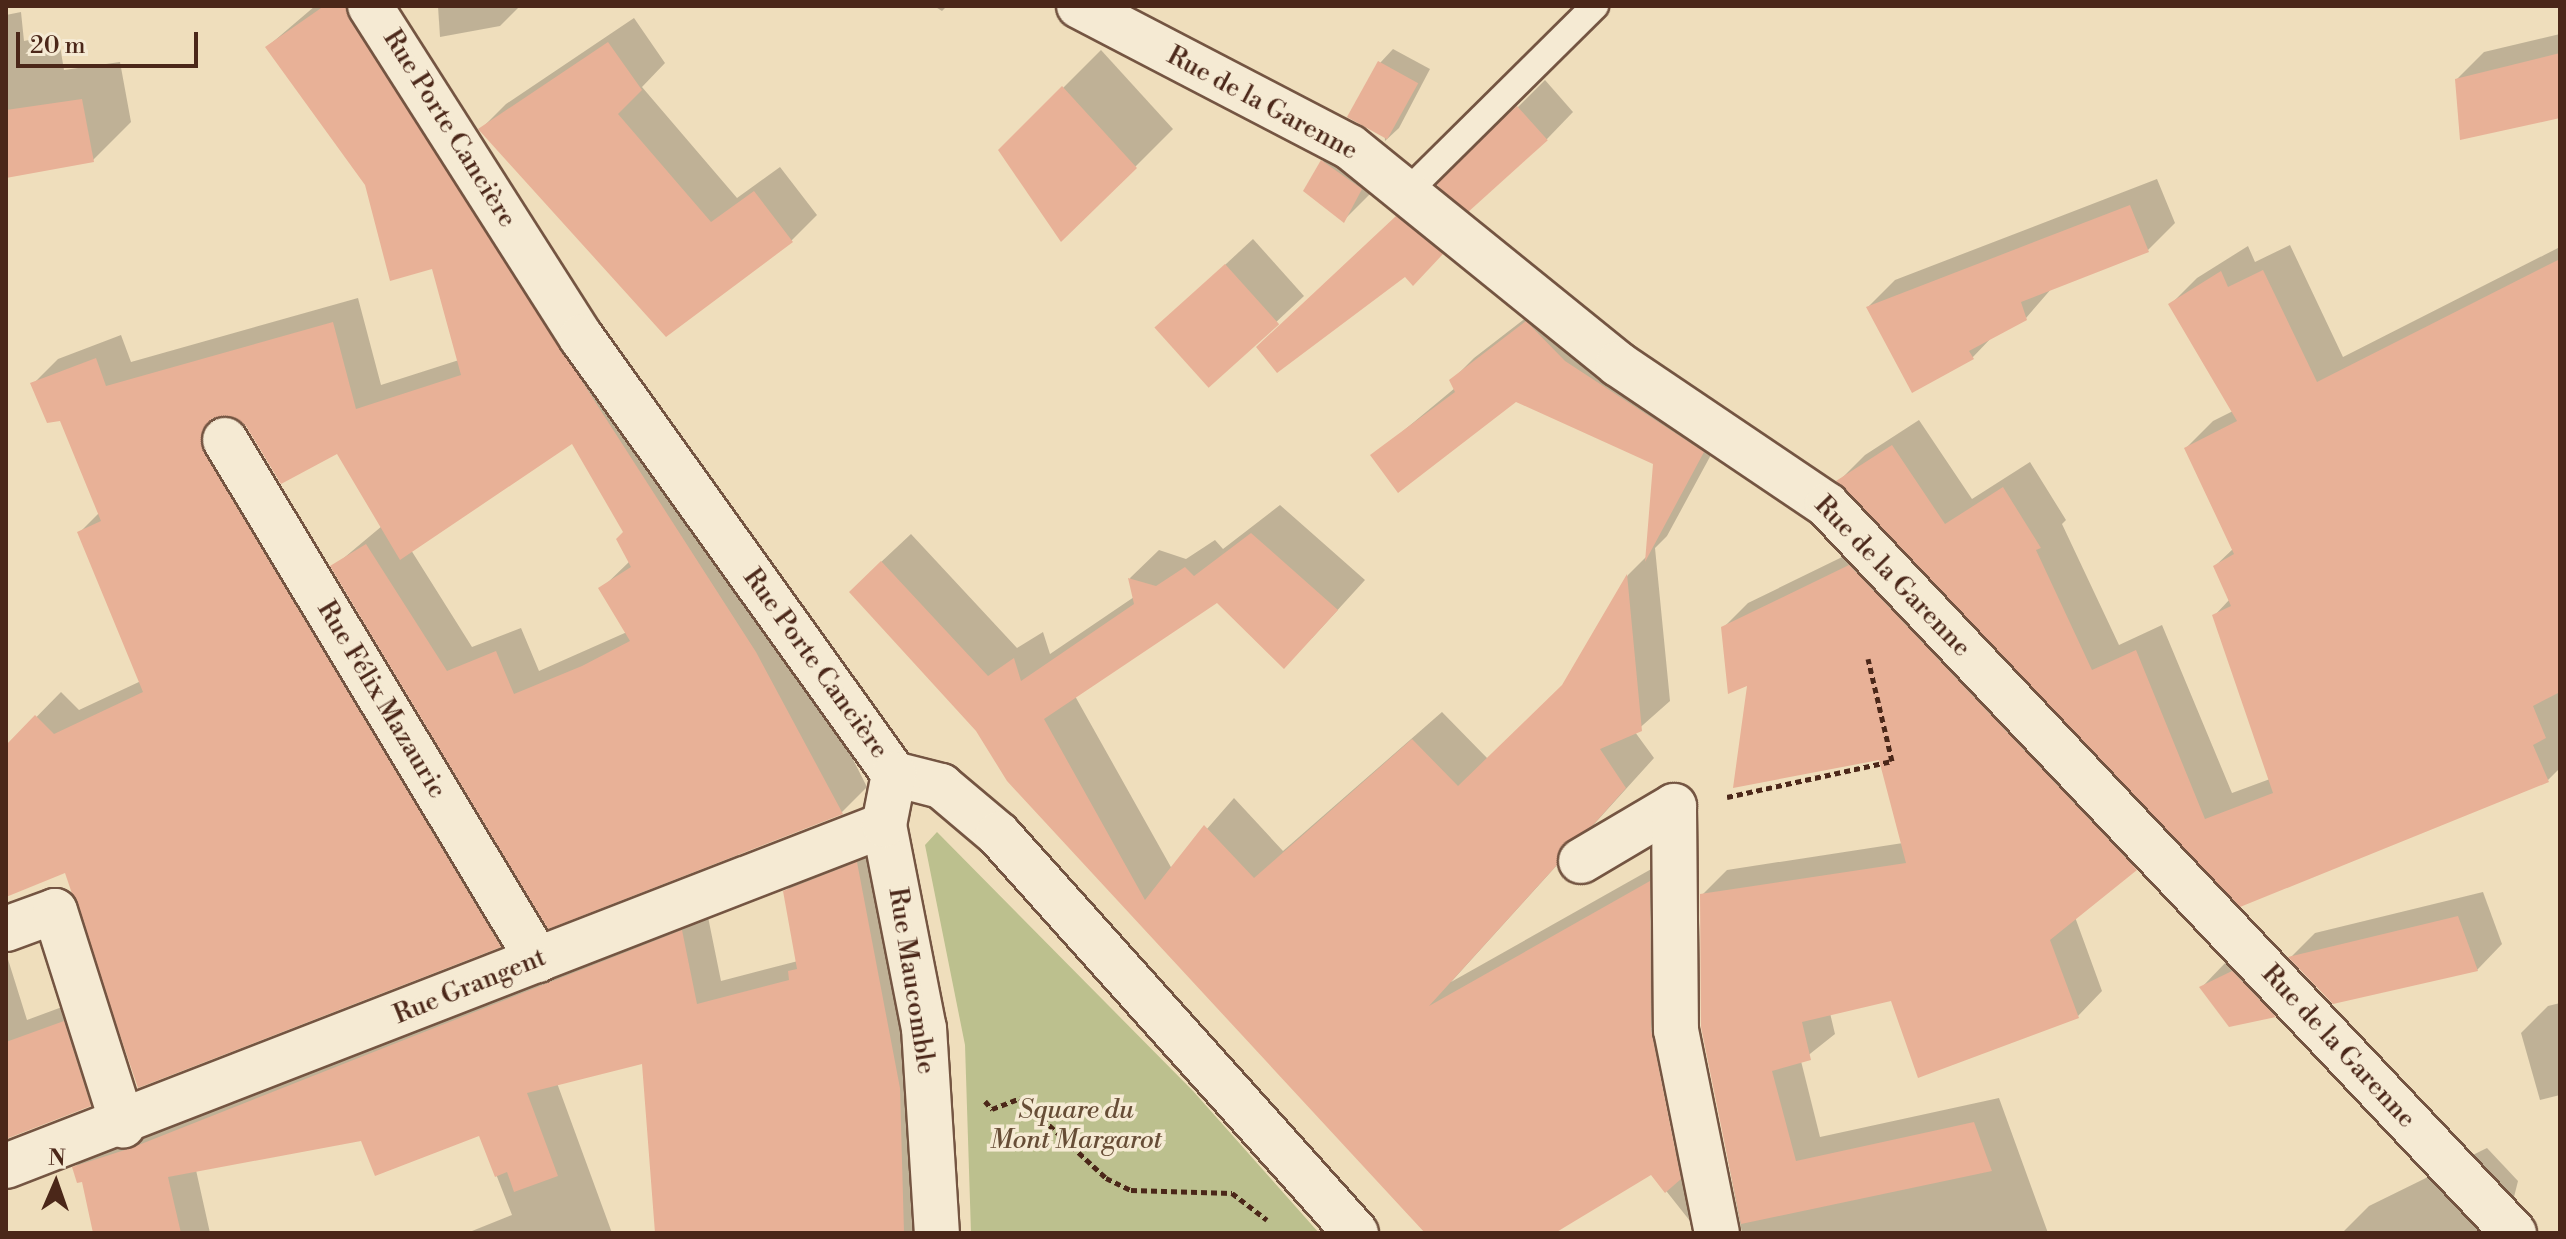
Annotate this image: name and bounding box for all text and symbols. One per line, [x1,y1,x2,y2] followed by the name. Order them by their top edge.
[20,16,202,66] scale bar
[376,25,522,233] street label: Rue Porte Cancière
[30,31,86,61] text: 20 m
[1161,41,1363,167] street label: Rue de la Garenne
[1807,490,1977,664] street label: Rue de la Garenne
[736,563,894,765] street label: Rue Porte Cancière
[310,596,452,804] street label: Rue Félix Mazauric
[881,886,941,1076] street label: Rue Maucomble
[389,942,551,1032] street label: Rue Grangent
[2255,959,2421,1135] street label: Rue de la Garenne
[990,1095,1162,1156] park label: Square du Mont Margarot
[16,1143,96,1223] north arrow
[48,1145,66,1172] text: N

